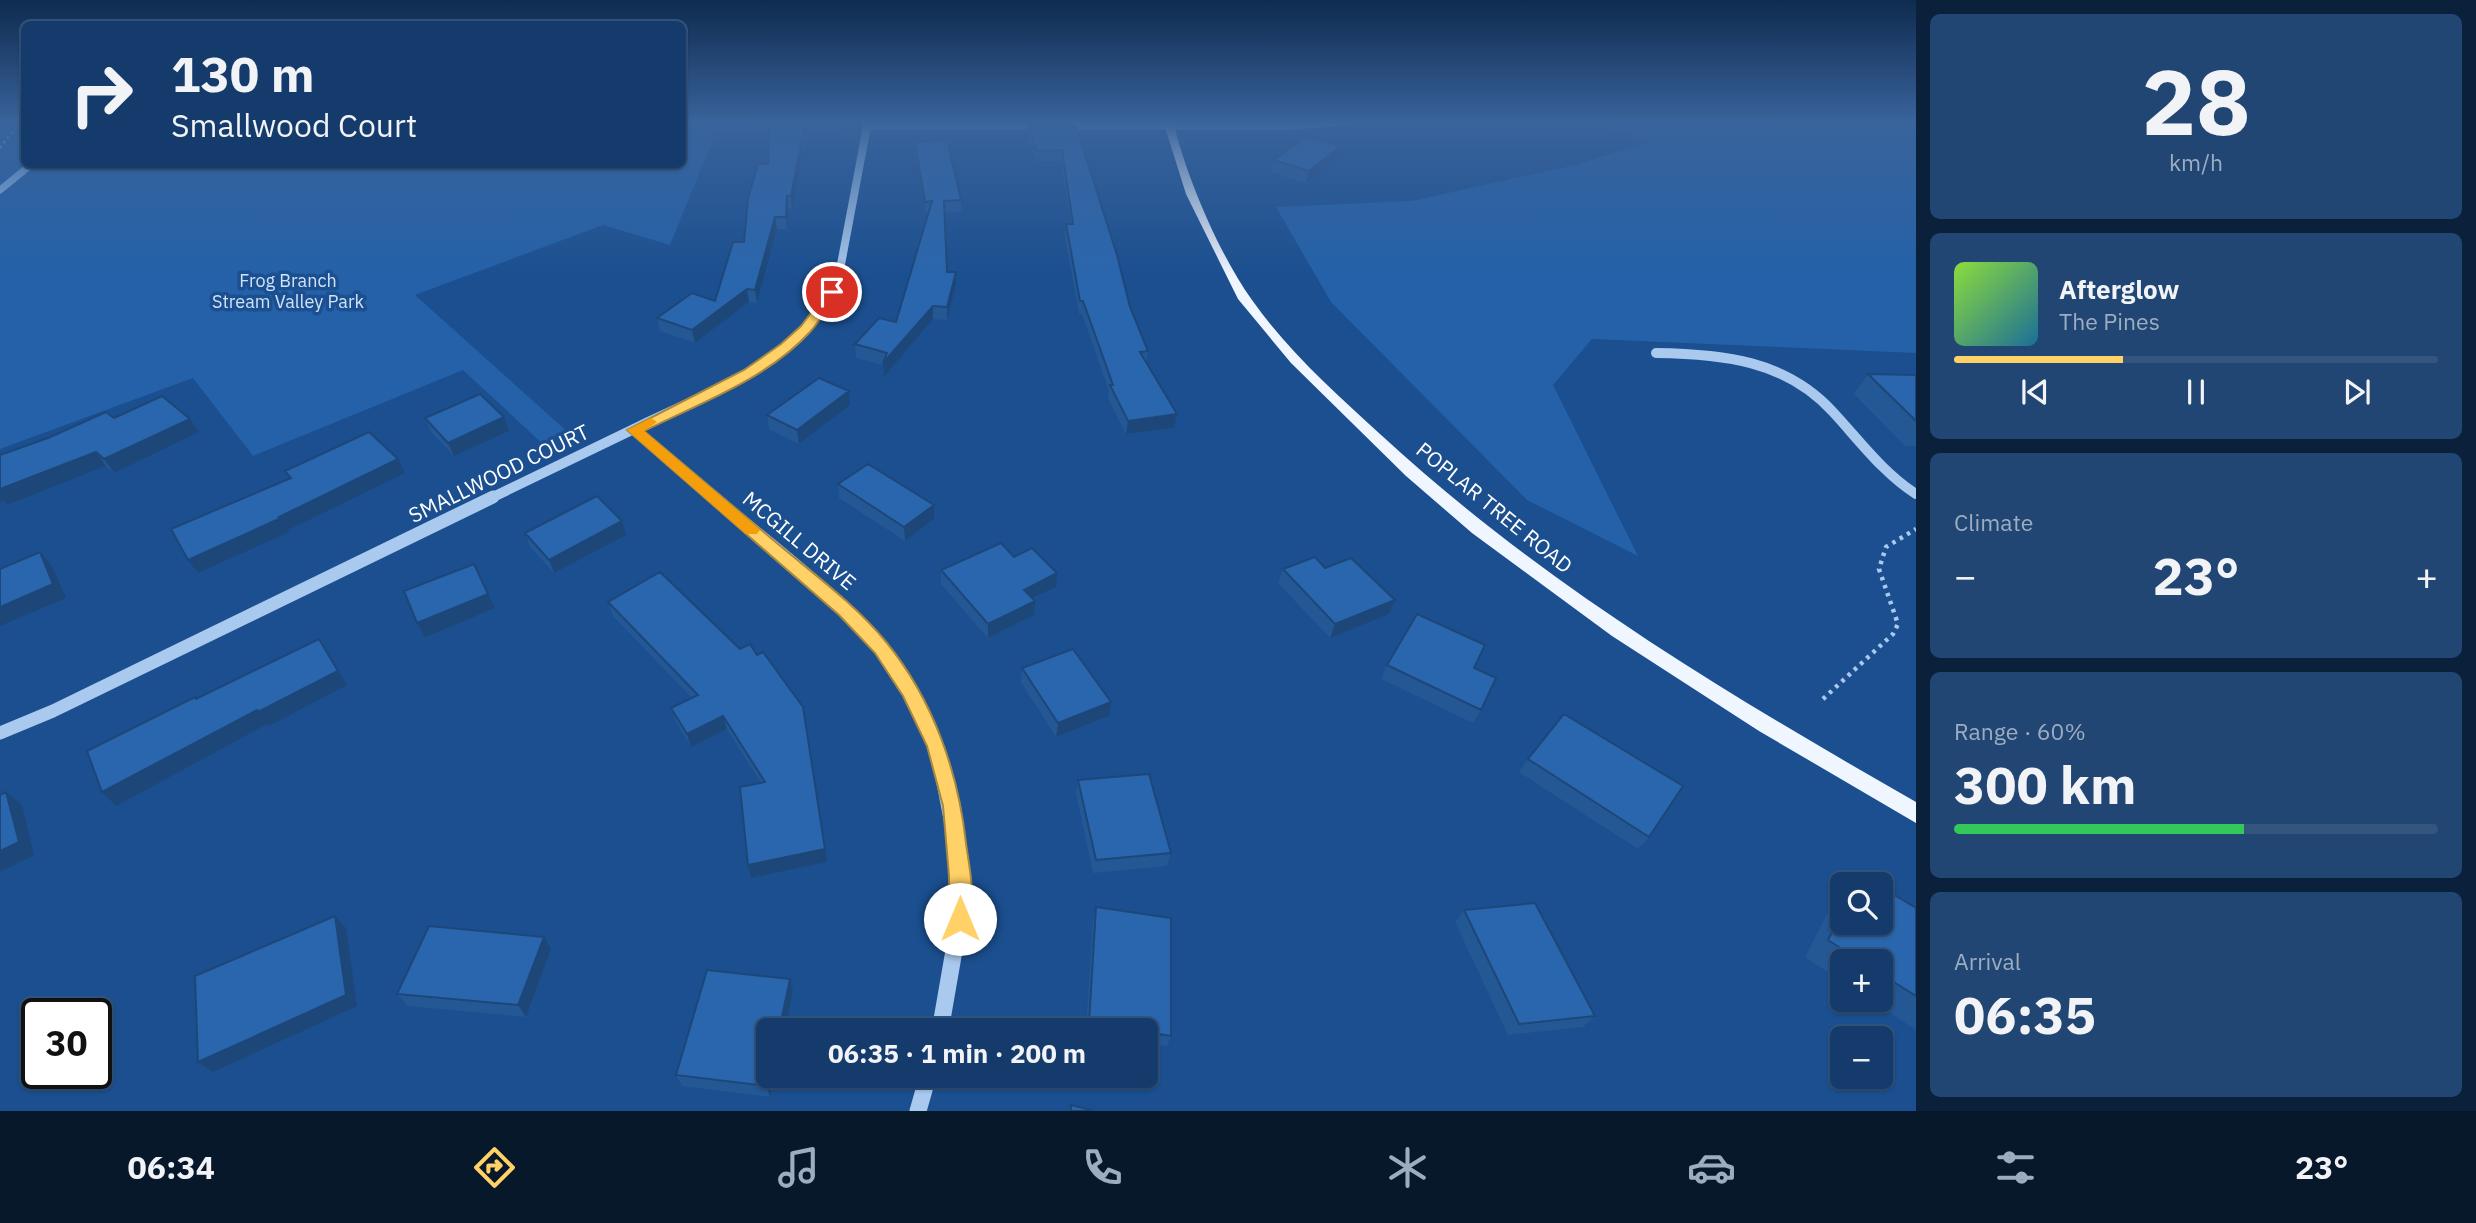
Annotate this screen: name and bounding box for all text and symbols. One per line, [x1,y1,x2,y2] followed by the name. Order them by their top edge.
[171,42,315,105] text: 130 m
[2141,42,2251,160] text: 28
[56,49,147,140] icon: right
[171,104,417,146] text: Smallwood Court
[2169,147,2223,177] text: km/h
[802,262,862,322] pin
[212,269,364,313] park label: Frog Branch Stream Valley Park
[2059,272,2179,306] text: Afterglow
[813,273,851,311] icon: arrive
[2059,306,2160,336] text: The Pines
[2016,373,2054,411] icon: previous
[2177,373,2215,411] icon: pause
[2338,373,2376,411] icon: next
[404,417,593,529] street label: SMALLWOOD COURT
[1411,436,1579,579] street label: POPLAR TREE ROAD
[737,485,862,596] street label: MCGILL DRIVE
[1954,507,2033,537] text: Climate
[2153,542,2239,609] text: 23°
[1954,551,1977,600] text: −
[2415,551,2438,600] text: +
[1954,716,2086,746] text: Range · 60%
[1954,751,2136,818] text: 300 km
[1830,872,1893,1089] map controls
[1830,872,1893,935] button: search
[923,882,997,956] position arrow
[1954,946,2021,976] text: Arrival
[1830,949,1893,1012] button: +
[1954,981,2096,1048] text: 06:35
[21,998,112,1089] speed limit sign: 30
[1830,1026,1893,1089] button: −
[828,1036,1086,1070] text: 06:35 · 1 min · 200 m
[470,1143,519,1192] icon: directions
[774,1143,823,1192] icon: music
[1078,1143,1127,1192] icon: phone
[1383,1143,1432,1192] icon: climate
[1687,1143,1736,1192] icon: car
[1991,1143,2040,1192] icon: filters
[128,1146,215,1188] text: 06:34
[2295,1146,2348,1188] text: 23°

